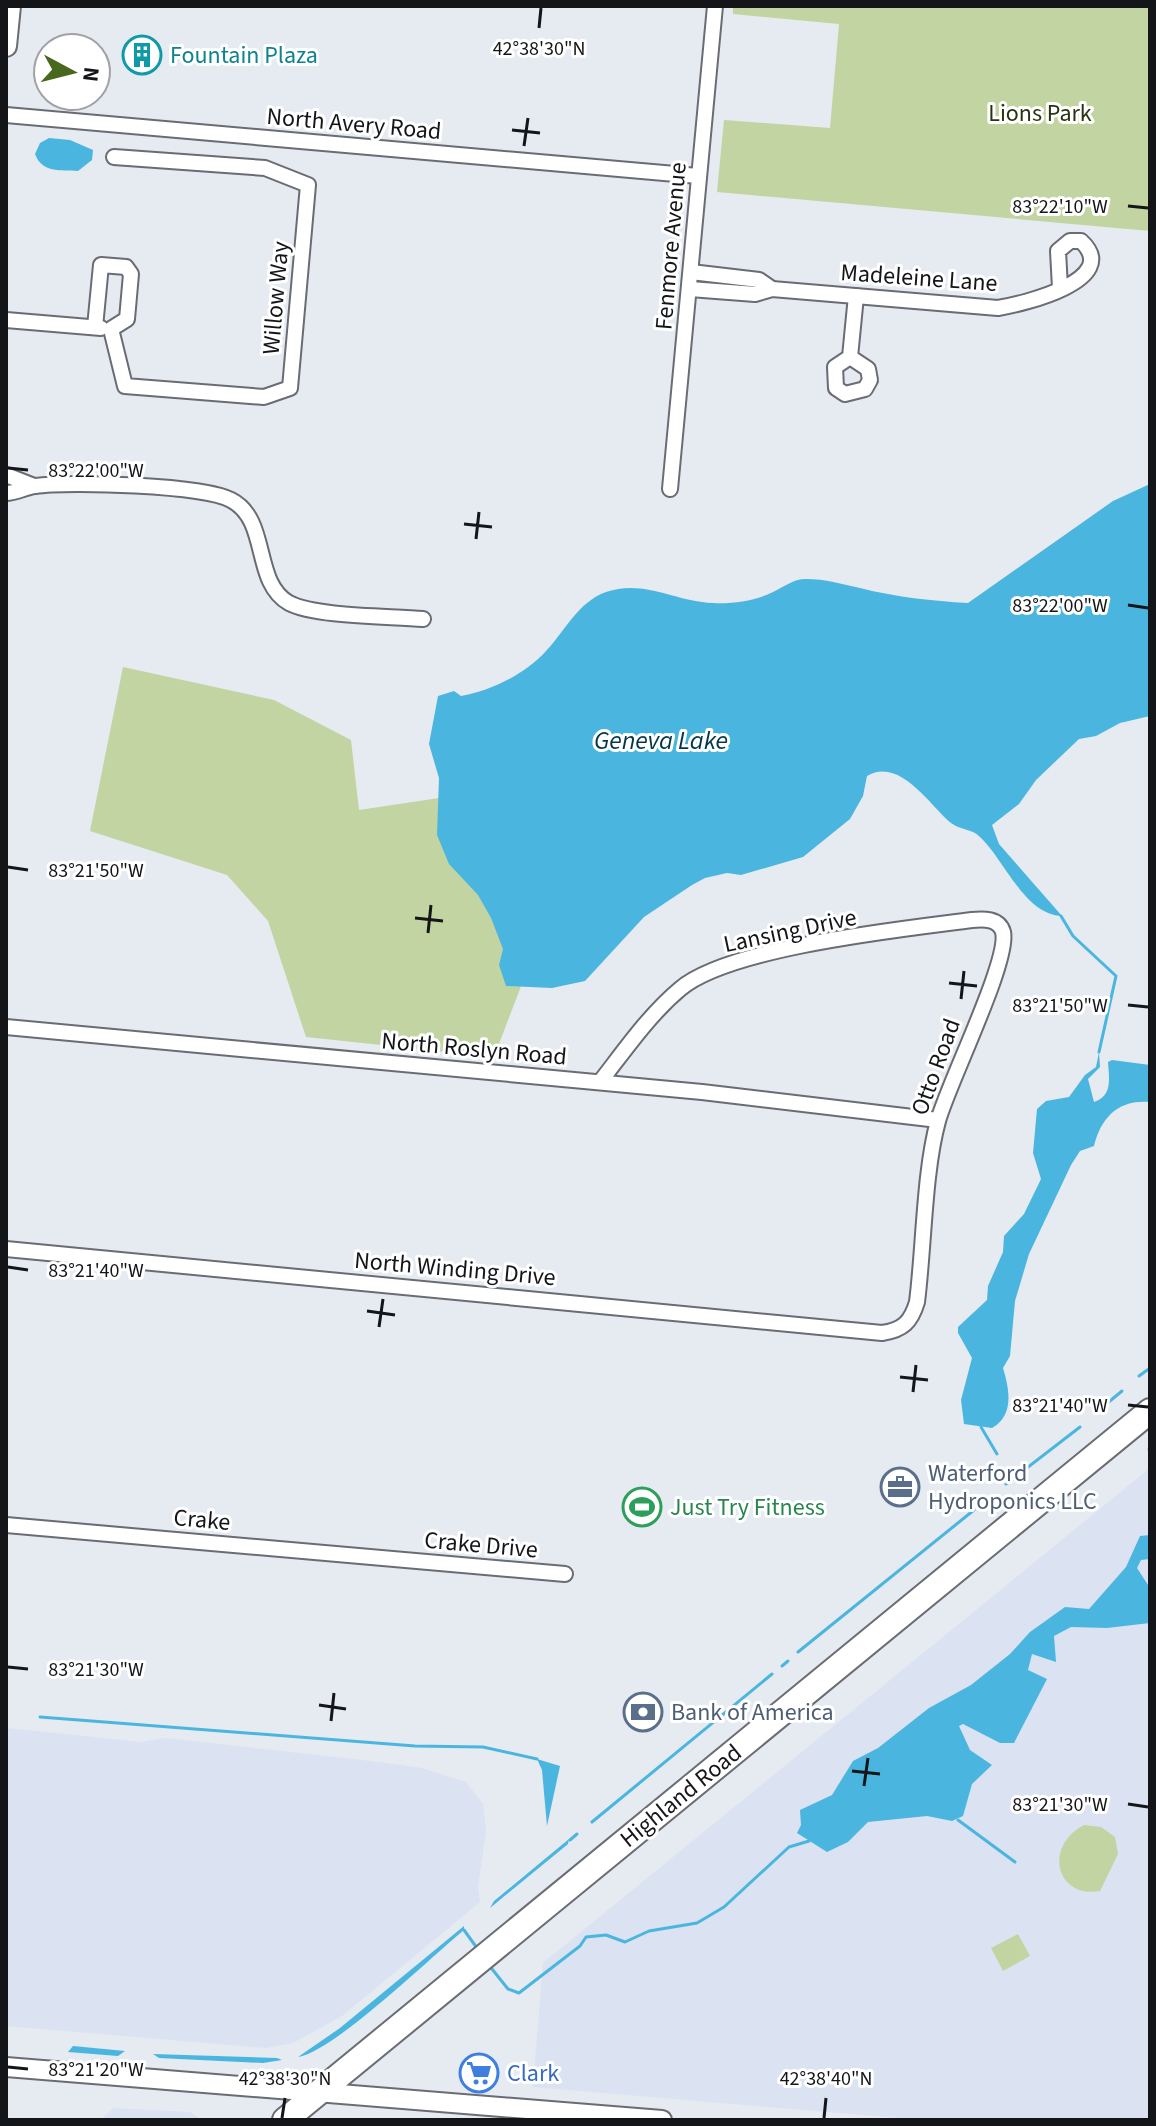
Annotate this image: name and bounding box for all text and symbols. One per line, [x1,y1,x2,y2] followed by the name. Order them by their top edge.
[32,32,112,112] north arrow
[121,34,163,76] building icon: Fountain Plaza
[493,35,585,63] text: 42°38'30"N
[170,38,318,73] place label: Fountain Plaza
[74,65,108,84] text: N
[988,96,1092,131] park label: Lions Park
[265,99,443,149] street label: North Avery Road
[646,161,696,331] street label: Fenmore Avenue
[1012,193,1108,221] text: 83°22'10"W
[254,240,298,356] street label: Willow Way
[839,255,999,301] street label: Madeleine Lane
[48,457,144,485] text: 83°22'00"W
[1012,592,1108,620] text: 83°22'00"W
[594,722,728,759] water label: Geneva Lake
[48,857,144,885] text: 83°21'50"W
[720,900,860,962] street label: Lansing Drive
[1012,992,1108,1020] text: 83°21'50"W
[902,1014,970,1120] street label: Otto Road
[380,1023,568,1075] street label: North Roslyn Road
[353,1243,557,1295] street label: North Winding Drive
[48,1257,144,1285] text: 83°21'40"W
[1012,1392,1108,1420] text: 83°21'40"W
[928,1456,1097,1519] place label: Waterford Hydroponics LLC
[879,1466,921,1508] office icon: Waterford Hydroponics LLC
[621,1486,663,1528] sports icon: Just Try Fitness
[670,1490,825,1525] place label: Just Try Fitness
[172,1500,232,1540] street label: Crake
[423,1523,539,1567] street label: Crake Drive
[48,1656,144,1684] text: 83°21'30"W
[622,1691,664,1733] bank icon: Bank of America
[671,1695,834,1730] place label: Bank of America
[613,1736,749,1856] street label: Highland Road
[1012,1791,1108,1819] text: 83°21'30"W
[458,2052,500,2094] supermarket icon: Clark
[48,2056,144,2084] text: 83°21'20"W
[507,2056,559,2091] place label: Clark
[239,2065,331,2093] text: 42°38'30"N
[780,2065,872,2093] text: 42°38'40"N

